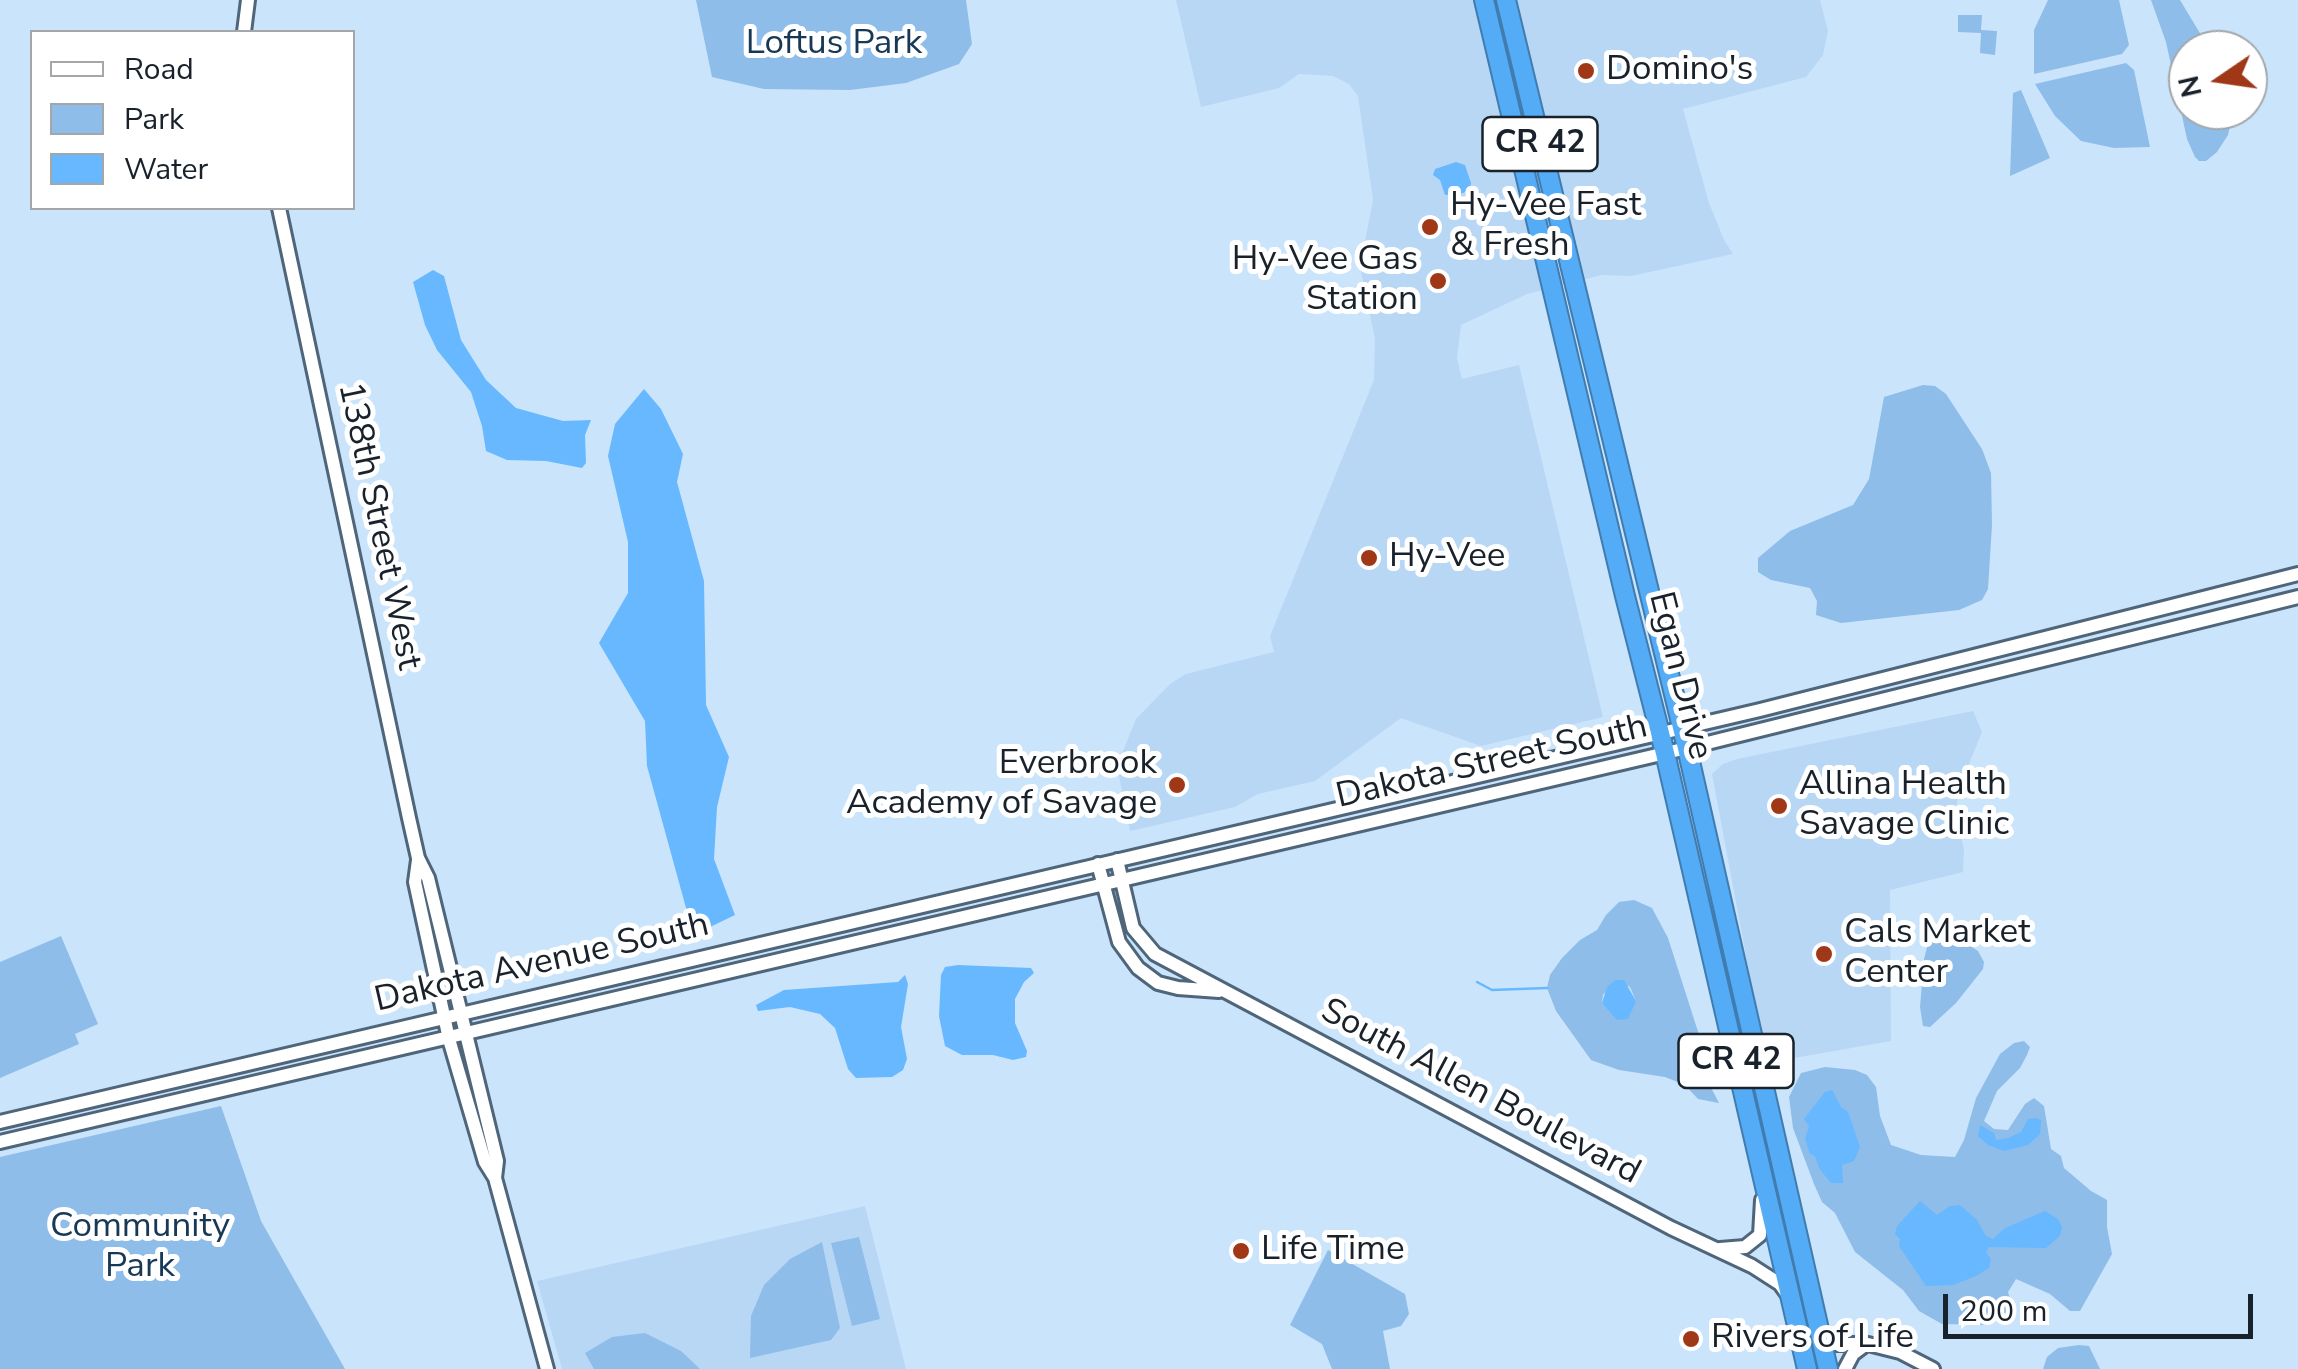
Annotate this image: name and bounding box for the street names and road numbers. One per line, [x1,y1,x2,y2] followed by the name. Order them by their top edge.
[1482,117,1598,171] road number: CR 42
[327,379,429,673] street label: 138th Street West
[1638,588,1720,764] street label: Egan Drive
[1332,707,1652,819] street label: Dakota Street South
[371,905,713,1023] street label: Dakota Avenue South
[1313,991,1647,1195] street label: South Allen Boulevard
[1678,1034,1794,1088] road number: CR 42

